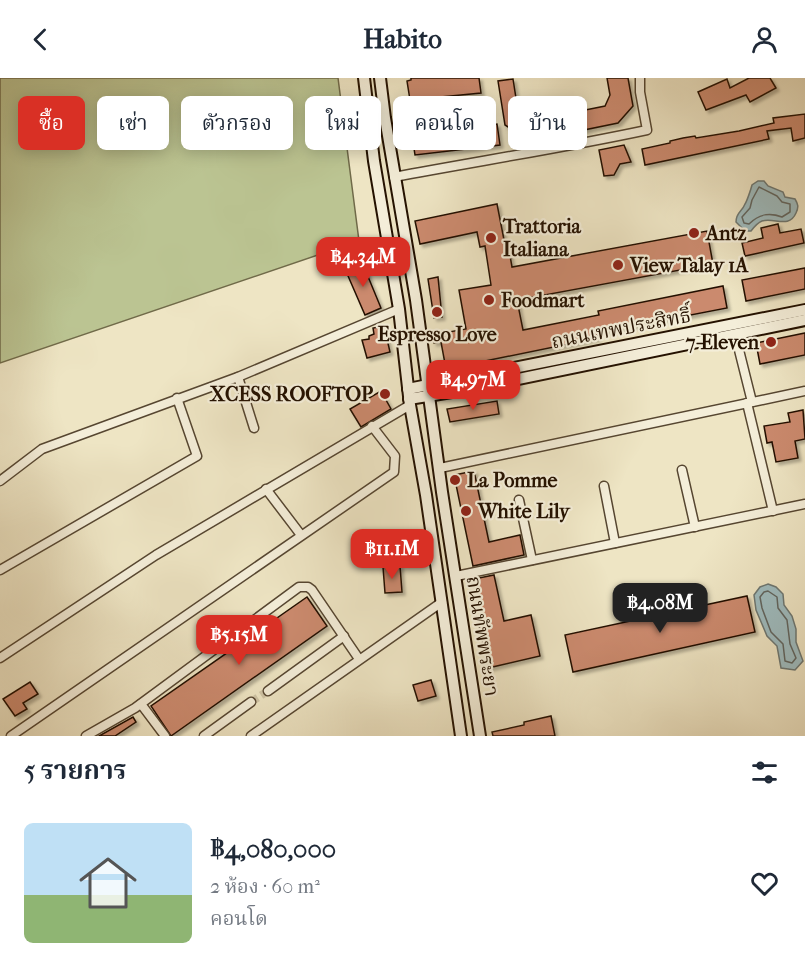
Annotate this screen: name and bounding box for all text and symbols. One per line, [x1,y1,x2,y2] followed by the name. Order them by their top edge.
[24,23,57,56] icon: back
[363,23,442,55] text: Habito
[748,23,781,56] icon: person
[18,96,85,150] chip: ซื้อ
[97,96,169,150] chip: เช่า
[181,96,293,150] chip: ตัวกรอง
[305,96,381,150] chip: ใหม่
[393,96,496,150] chip: คอนโด
[508,96,587,150] chip: บ้าน
[502,215,582,261] place label: Trattoria Italiana
[704,222,747,245] place label: Antz
[687,226,701,240] marker: Antz
[484,231,498,245] marker: Trattoria Italiana
[314,237,412,288] pin: ฿4.34M
[330,245,396,268] text: ฿4.34M
[629,254,749,277] place label: View Talay 1A
[611,258,625,272] marker: View Talay 1A
[500,289,585,312] place label: Foodmart
[482,293,496,307] marker: Foodmart
[549,300,695,353] street label: ถนนเทพประสิทธิ์
[430,305,444,319] marker: Espresso Love
[377,323,497,346] place label: Espresso Love
[685,331,759,354] place label: 7-Eleven
[764,335,778,349] marker: 7-Eleven
[424,360,522,411] pin: ฿4.97M
[440,368,506,391] text: ฿4.97M
[209,383,373,406] place label: XCESS ROOFTOP
[378,387,392,401] marker: XCESS ROOFTOP
[467,469,557,492] place label: La Pomme
[448,473,462,487] marker: La Pomme
[477,500,571,523] place label: White Lily
[459,504,473,518] marker: White Lily
[343,529,441,580] pin: ฿11.1M
[365,537,419,560] text: ฿11.1M
[462,574,503,698] street label: ถนนทัพพระยา
[611,583,709,634] pin: ฿4.08M
[627,591,693,614] text: ฿4.08M
[190,615,288,666] pin: ฿5.15M
[210,623,268,646] text: ฿5.15M
[24,755,127,786] text: 5 รายการ
[748,756,781,789] icon: filters
[210,834,336,865] text: ฿4,080,000
[72,847,144,919] icon: home
[748,867,781,900] icon: heart
[210,875,320,898] text: 2 ห้อง · 60 m²
[210,907,268,930] text: คอนโด

